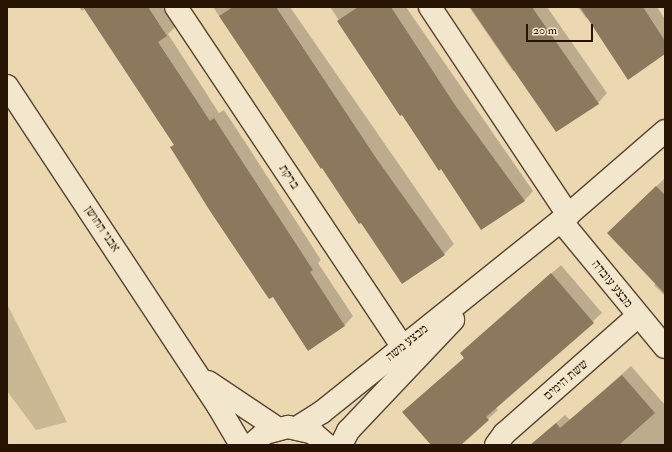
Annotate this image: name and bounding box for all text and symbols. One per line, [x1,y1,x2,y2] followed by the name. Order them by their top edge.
[528,16,595,42] scale bar
[533,23,557,38] text: 20 m
[275,162,303,192] street label: ברקת
[81,203,123,255] street label: אבני החושן
[588,257,636,311] street label: מבצע עובדה
[383,321,431,365] street label: מבצע משה
[541,356,591,404] street label: ששת הימים

